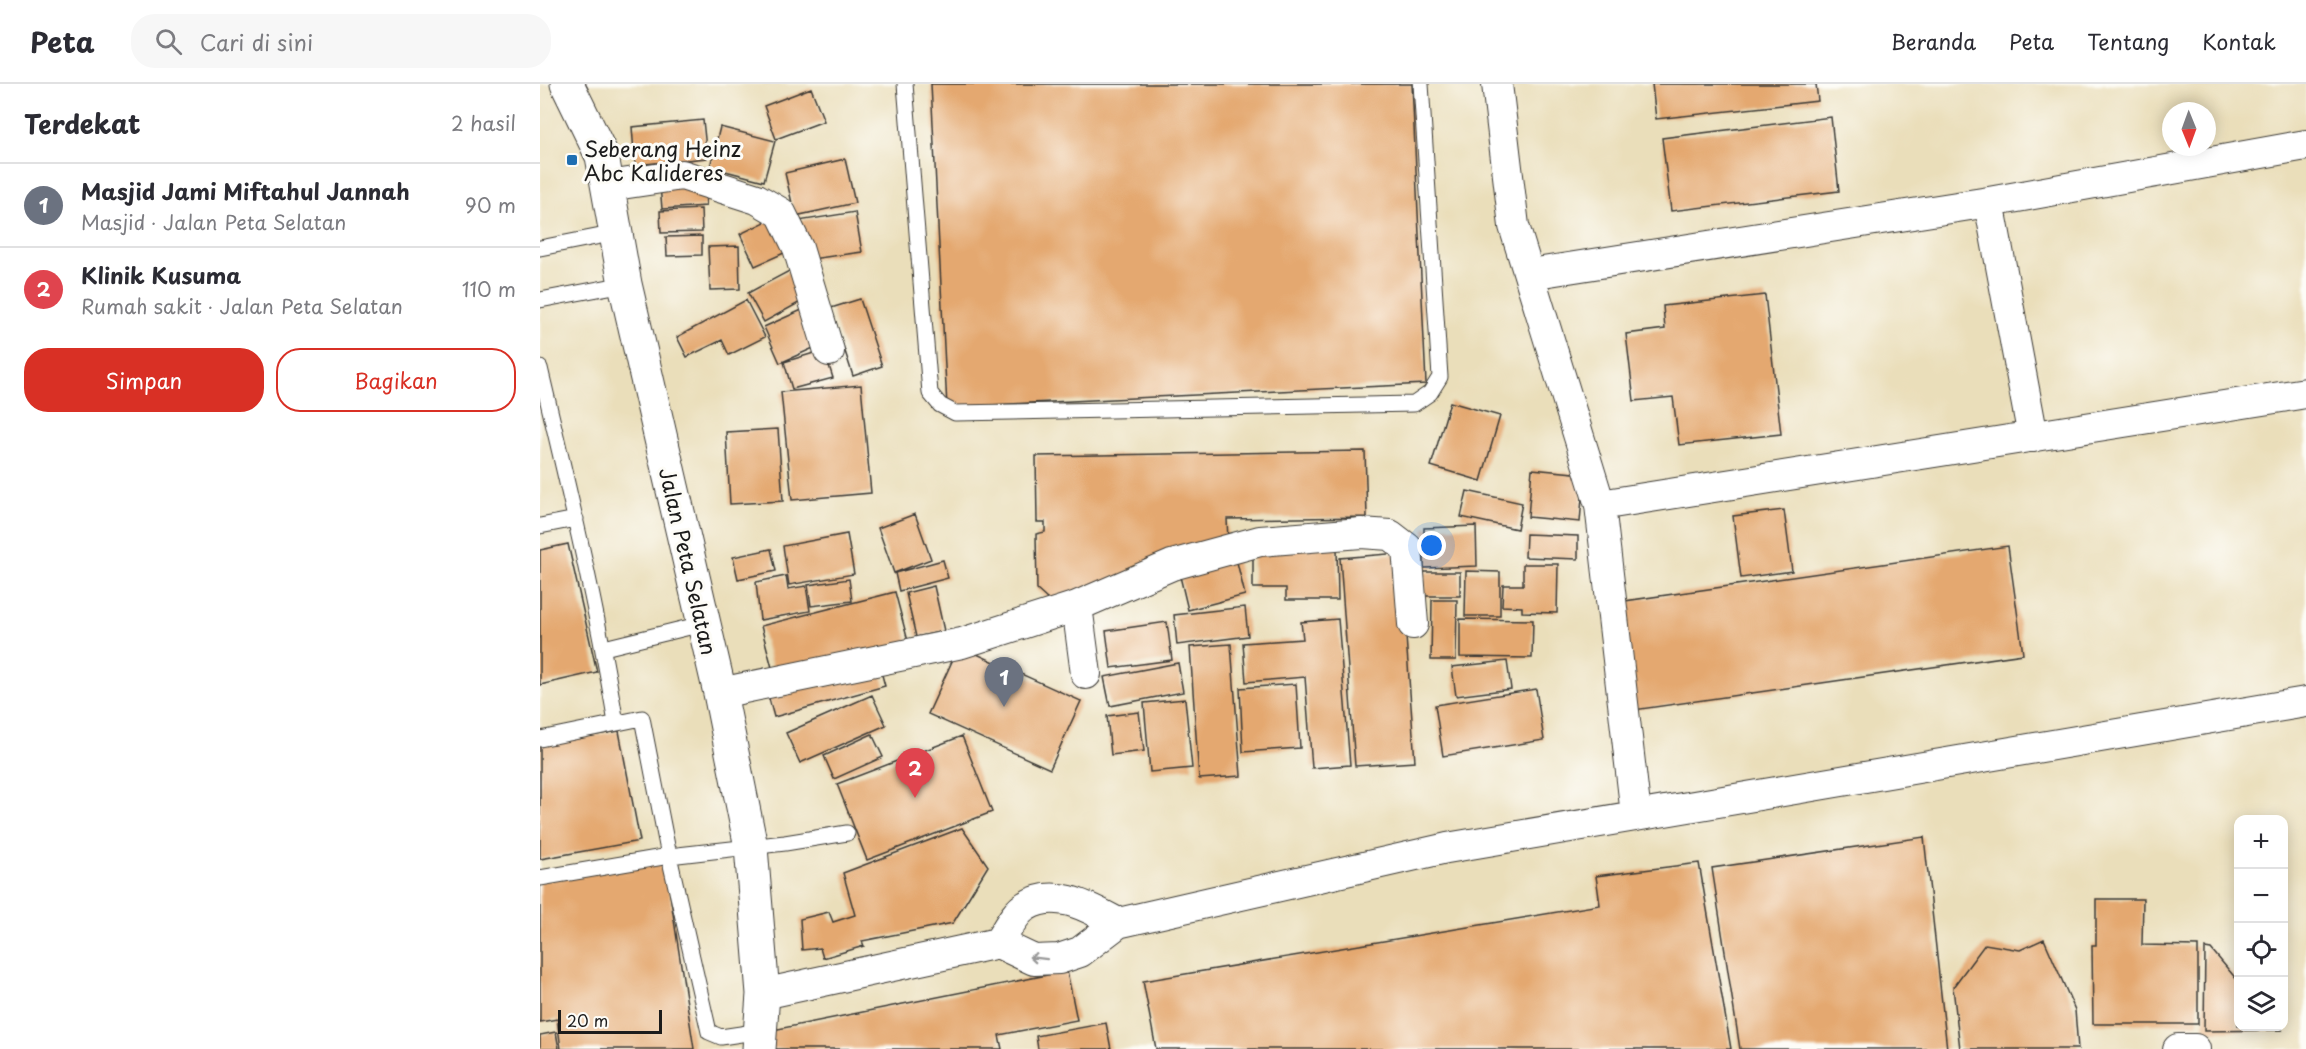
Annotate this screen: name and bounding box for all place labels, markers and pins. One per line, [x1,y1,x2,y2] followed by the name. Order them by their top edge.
[584,132,741,188] place label: Seberang Heinz Abc Kalideres
[565,153,579,167] marker: Seberang Heinz Abc Kalideres
[984,658,1024,707] pin: 1
[896,748,934,798] pin: 2

